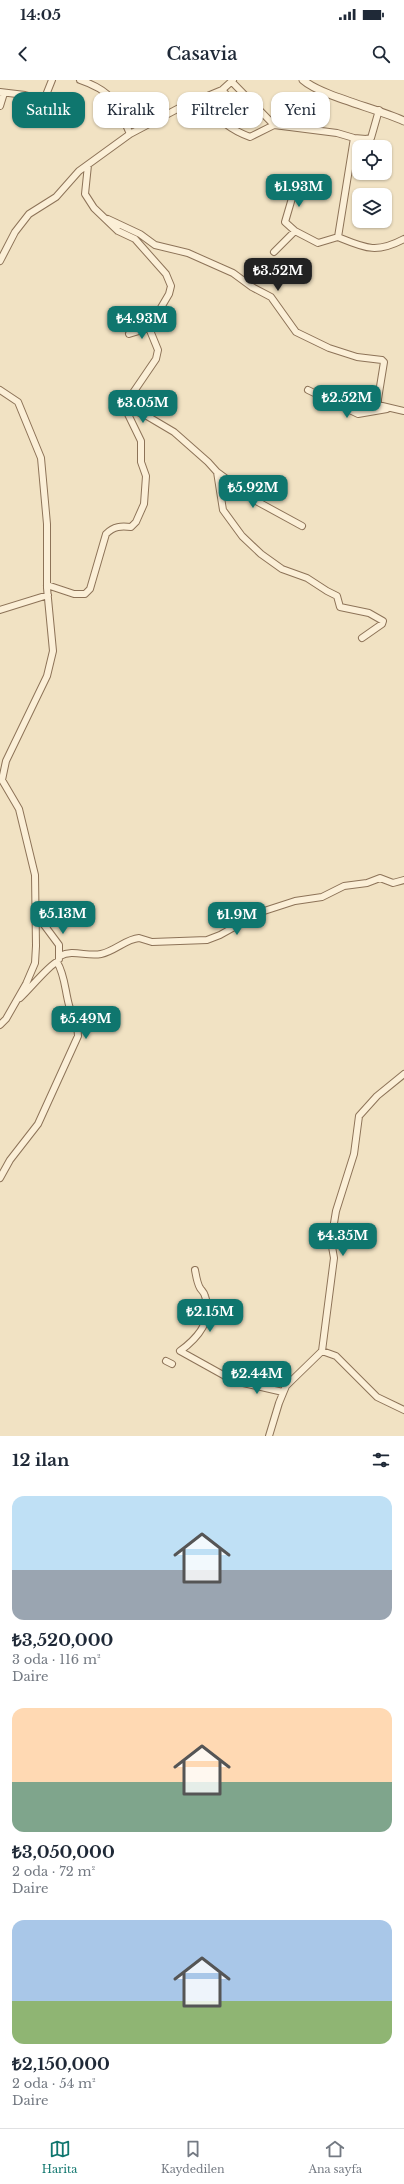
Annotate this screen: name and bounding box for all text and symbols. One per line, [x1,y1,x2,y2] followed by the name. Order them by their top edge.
[20,5,61,24] text: 14:05
[12,43,34,65] icon: back
[167,43,237,65] text: Casavia
[370,43,392,65] icon: search
[12,92,85,128] chip: Satılık
[93,92,169,128] chip: Kiralık
[177,92,263,128] chip: Filtreler
[271,92,330,128] chip: Yeni
[352,140,392,228] map controls
[352,140,392,180] button: locate
[266,174,332,208] pin: ₺1.93M
[275,178,323,195] text: ₺1.93M
[352,188,392,228] button: layers
[245,258,311,292] pin: ₺3.52M
[253,262,303,279] text: ₺3.52M
[109,306,175,340] pin: ₺4.93M
[116,310,168,327] text: ₺4.93M
[314,385,380,419] pin: ₺2.52M
[322,389,372,406] text: ₺2.52M
[110,390,176,424] pin: ₺3.05M
[117,394,169,411] text: ₺3.05M
[220,475,286,509] pin: ₺5.92M
[228,479,278,496] text: ₺5.92M
[30,901,96,935] pin: ₺5.13M
[209,902,265,936] pin: ₺1.9M
[39,905,87,922] text: ₺5.13M
[217,906,257,923] text: ₺1.9M
[53,1006,119,1040] pin: ₺5.49M
[61,1010,111,1027] text: ₺5.49M
[310,1223,376,1257] pin: ₺4.35M
[318,1227,368,1244] text: ₺4.35M
[177,1299,243,1333] pin: ₺2.15M
[186,1303,234,1320] text: ₺2.15M
[224,1361,290,1395] pin: ₺2.44M
[231,1365,283,1382] text: ₺2.44M
[370,1449,392,1471] icon: filters
[12,1450,69,1471] text: 12 ilan
[166,1522,238,1594] icon: home
[12,1630,113,1651] text: ₺3,520,000
[12,1651,101,1668] text: 3 oda · 116 m²
[12,1668,49,1685] text: Daire
[166,1734,238,1806] icon: home
[12,1842,115,1863] text: ₺3,050,000
[12,1863,95,1880] text: 2 oda · 72 m²
[12,1880,49,1897] text: Daire
[166,1946,238,2018] icon: home
[12,2054,110,2075] text: ₺2,150,000
[12,2075,96,2092] text: 2 oda · 54 m²
[12,2092,49,2109] text: Daire
[42,2138,77,2176] tab: Harita
[161,2138,225,2176] tab: Kaydedilen
[308,2138,362,2176] tab: Ana sayfa

